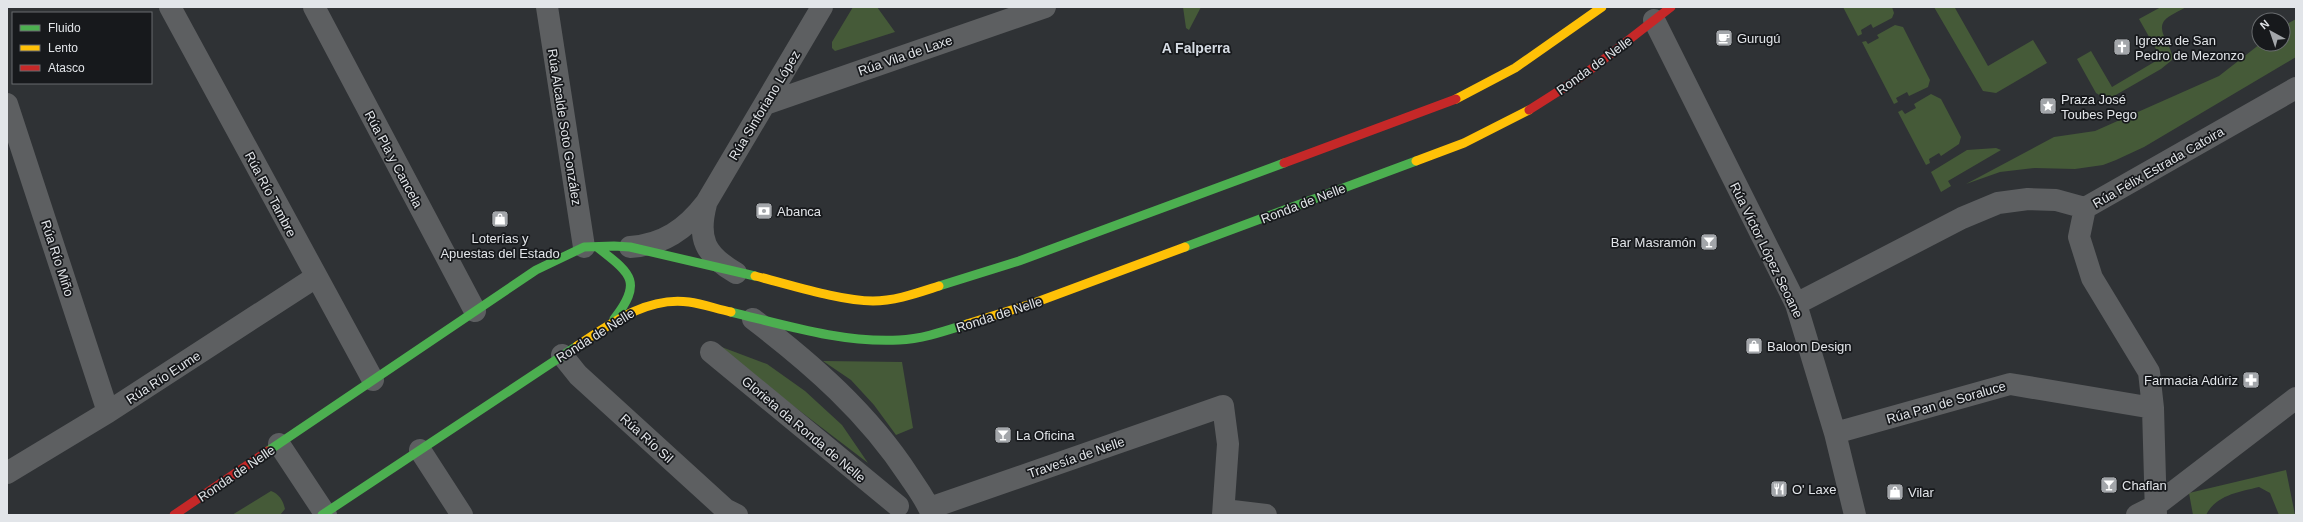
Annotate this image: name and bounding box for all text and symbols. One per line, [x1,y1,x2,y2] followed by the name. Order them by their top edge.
[12,12,152,84] legend
[2251,12,2291,52] north arrow
[2258,17,2272,31] text: N
[48,21,81,35] text: Fluido
[1714,28,1734,48] cafe icon: Gurugú
[1737,31,1780,46] place label: Gurugú
[856,32,954,79] street label: Rúa Vila de Laxe
[1554,33,1635,98] street label: Ronda de Nelle
[2135,33,2244,63] place label: Igrexa de San Pedro de Mezonzo
[2112,37,2132,57] church icon: Igrexa de San Pedro de Mezonzo
[1162,40,1231,56] district label: A Falperra
[48,41,78,55] text: Lento
[545,48,584,206] street label: Rúa Alcalde Soto González
[726,48,803,163] street label: Rúa Sinforiano López
[48,61,85,75] text: Atasco
[2061,92,2137,122] place label: Praza José Toubes Pego
[2038,96,2058,116] place icon: Praza José Toubes Pego
[362,108,426,211] street label: Rúa Pla y Cancela
[2090,123,2227,211] street label: Rúa Félix Estrada Catoira
[242,149,299,239] street label: Rúa Río Tambre
[1259,180,1348,227] street label: Ronda de Nelle
[1727,180,1806,320] street label: Rúa Víctor López Seoane
[754,201,774,221] bank icon: Abanca
[777,204,822,219] place label: Abanca
[490,209,510,229] shop icon: Loterías y Apuestas del Estado
[38,218,77,298] street label: Rúa Río Miño
[440,231,560,261] place label: Loterías y Apuestas del Estado
[1699,232,1719,252] bar icon: Bar Masramón
[1611,235,1696,250] place label: Bar Masramón
[954,293,1044,335] street label: Ronda de Nelle
[553,305,637,366] street label: Ronda de Nelle
[1744,336,1764,356] shop icon: Baloon Design
[1767,339,1852,354] place label: Baloon Design
[123,348,203,407] street label: Rúa Río Eume
[2241,370,2261,390] pharmacy icon: Farmacia Adúriz
[739,373,869,486] street label: Glorieta da Ronda de Nelle
[2144,373,2238,388] place label: Farmacia Adúriz
[1885,378,2008,427] street label: Rúa Pan de Soraluce
[617,411,676,466] street label: Rúa Río Sil
[993,425,1013,445] bar icon: La Oficina
[1016,428,1075,443] place label: La Oficina
[1026,434,1127,481] street label: Travesía de Nelle
[195,442,278,505] street label: Ronda de Nelle
[2099,475,2119,495] bar icon: Chaflan
[2122,478,2167,493] place label: Chaflan
[1769,479,1789,499] restaurant icon: O' Laxe
[1792,482,1836,497] place label: O' Laxe
[1885,482,1905,502] shop icon: Vilar
[1908,485,1934,500] place label: Vilar

